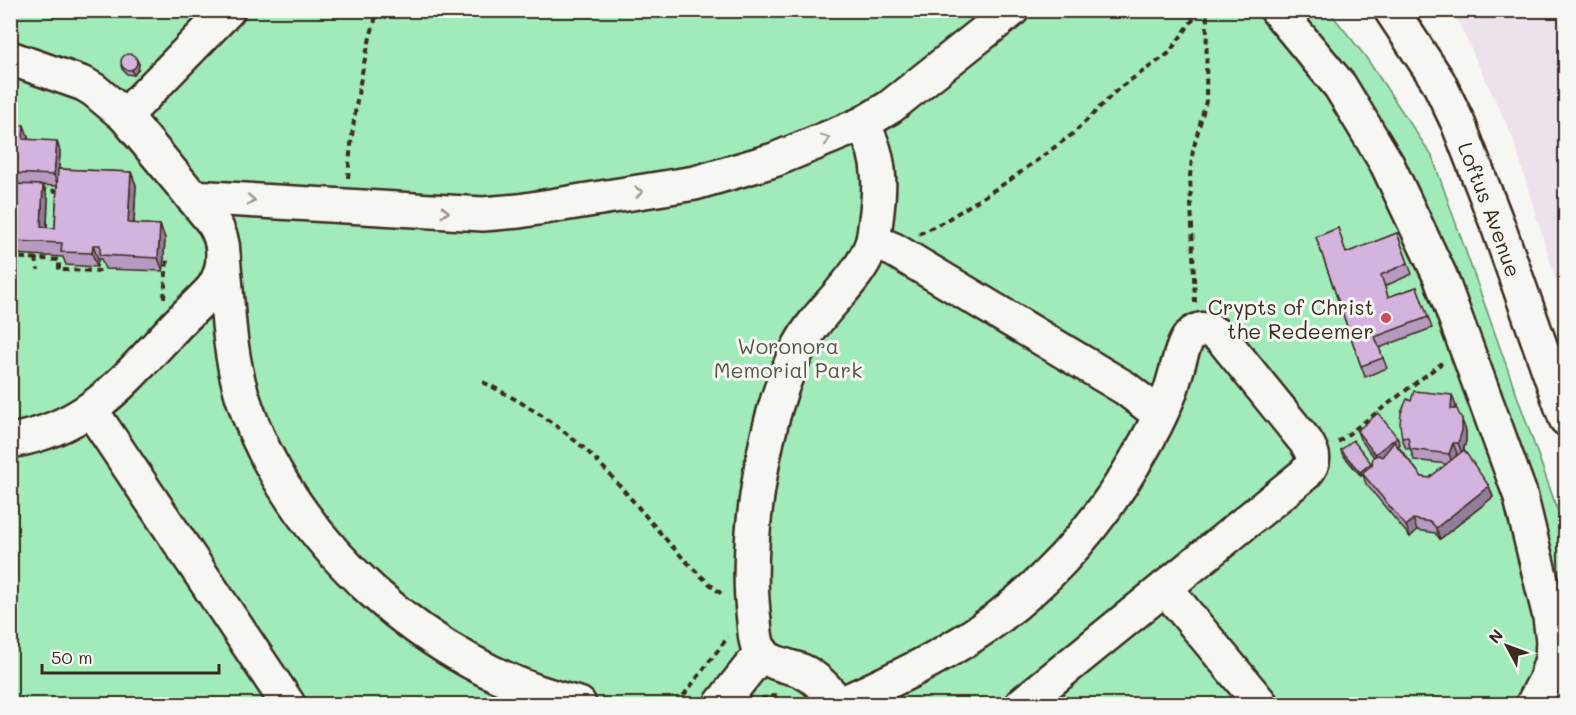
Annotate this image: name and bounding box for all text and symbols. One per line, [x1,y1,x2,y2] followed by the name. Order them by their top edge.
[819,134,830,146] one-way arrow
[1453,138,1528,280] street label: Loftus Avenue
[634,186,643,198] one-way arrow
[246,194,255,207] one-way arrow
[441,205,450,218] one-way arrow
[1208,293,1374,344] place label: Crypts of Christ the Redeemer
[1379,311,1393,325] marker: Crypts of Christ the Redeemer
[714,332,862,383] park label: Woronora Memorial Park
[1477,616,1537,676] north arrow
[1483,624,1507,647] text: N
[42,637,219,675] scale bar
[51,645,93,669] text: 50 m

